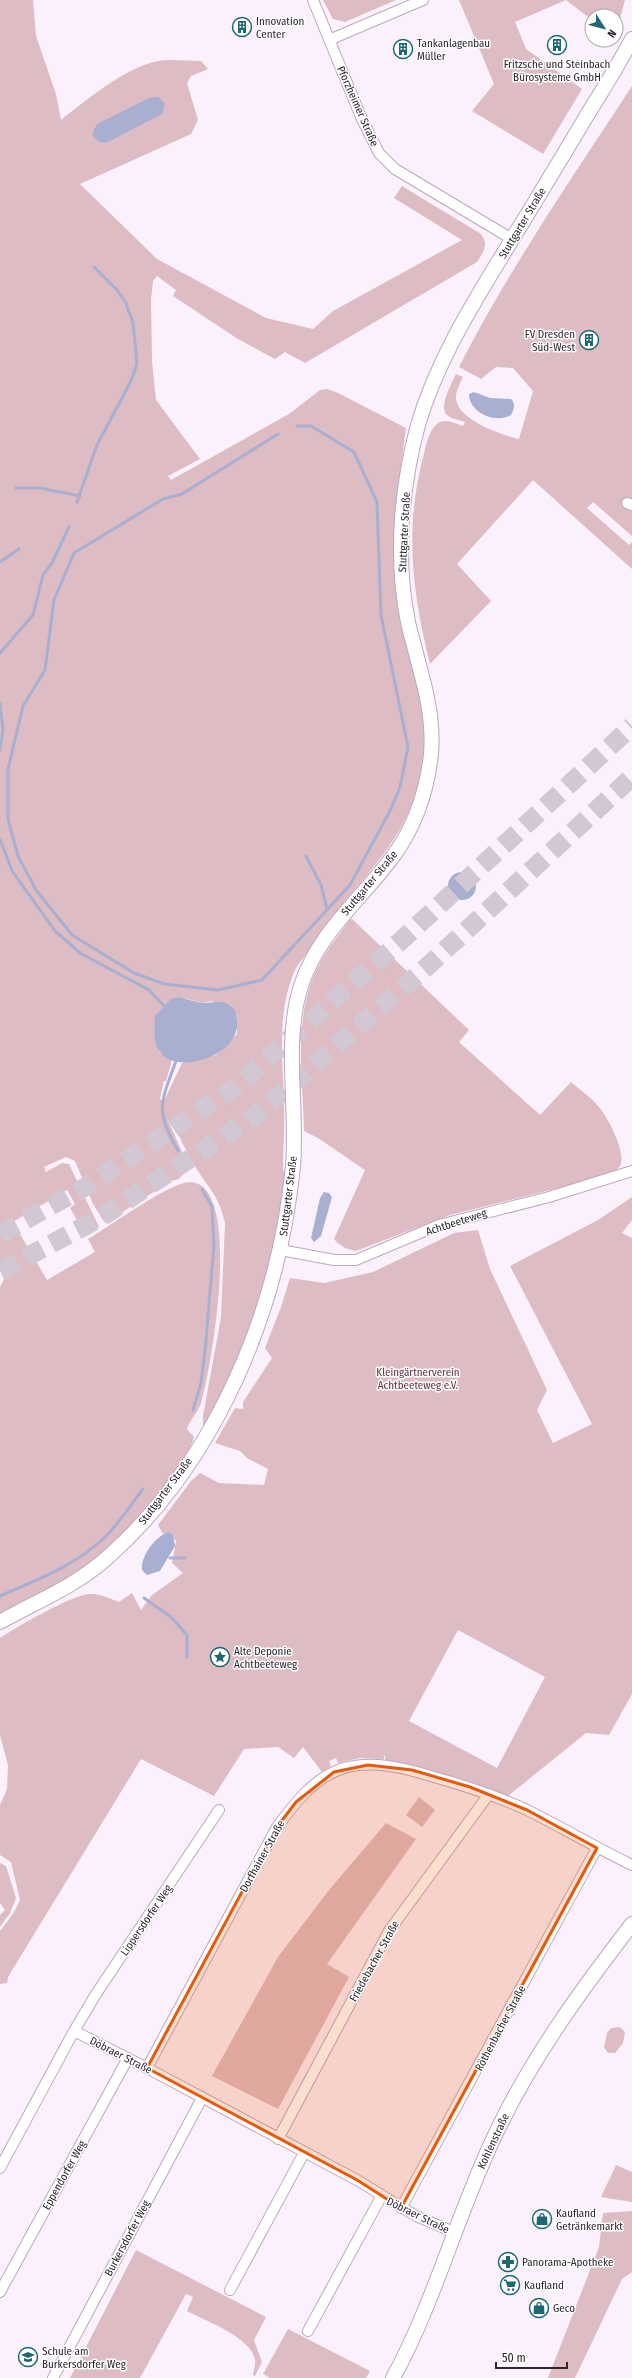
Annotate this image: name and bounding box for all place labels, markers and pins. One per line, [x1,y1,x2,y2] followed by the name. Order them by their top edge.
[256,15,304,41] place label: Innovation Center
[231,16,253,38] building icon: Innovation Center
[546,34,568,56] building icon: Fritzsche und Steinbach Bürosysteme GmbH
[417,37,490,63] place label: Tankanlagenbau Müller
[392,38,414,60] building icon: Tankanlagenbau Müller
[504,58,610,84] place label: Fritzsche und Steinbach Bürosysteme GmbH
[525,328,575,354] place label: FV Dresden Süd-West
[578,329,600,351] building icon: FV Dresden Süd-West
[234,1645,298,1671] place label: Alte Deponie Achtbeeteweg
[209,1646,231,1668] place icon: Alte Deponie Achtbeeteweg
[556,2207,623,2233] place label: Kaufland Getränkemarkt
[531,2208,553,2230] shop icon: Kaufland Getränkemarkt
[497,2251,519,2273] pharmacy icon: Panorama-Apotheke
[522,2256,613,2269] place label: Panorama-Apotheke
[499,2274,521,2296] supermarket icon: Kaufland
[524,2279,564,2292] place label: Kaufland
[528,2297,550,2319] shop icon: Geco
[553,2302,575,2315] place label: Geco
[42,2345,127,2371] place label: Schule am Burkersdorfer Weg
[17,2346,39,2368] school or university icon: Schule am Burkersdorfer Weg

